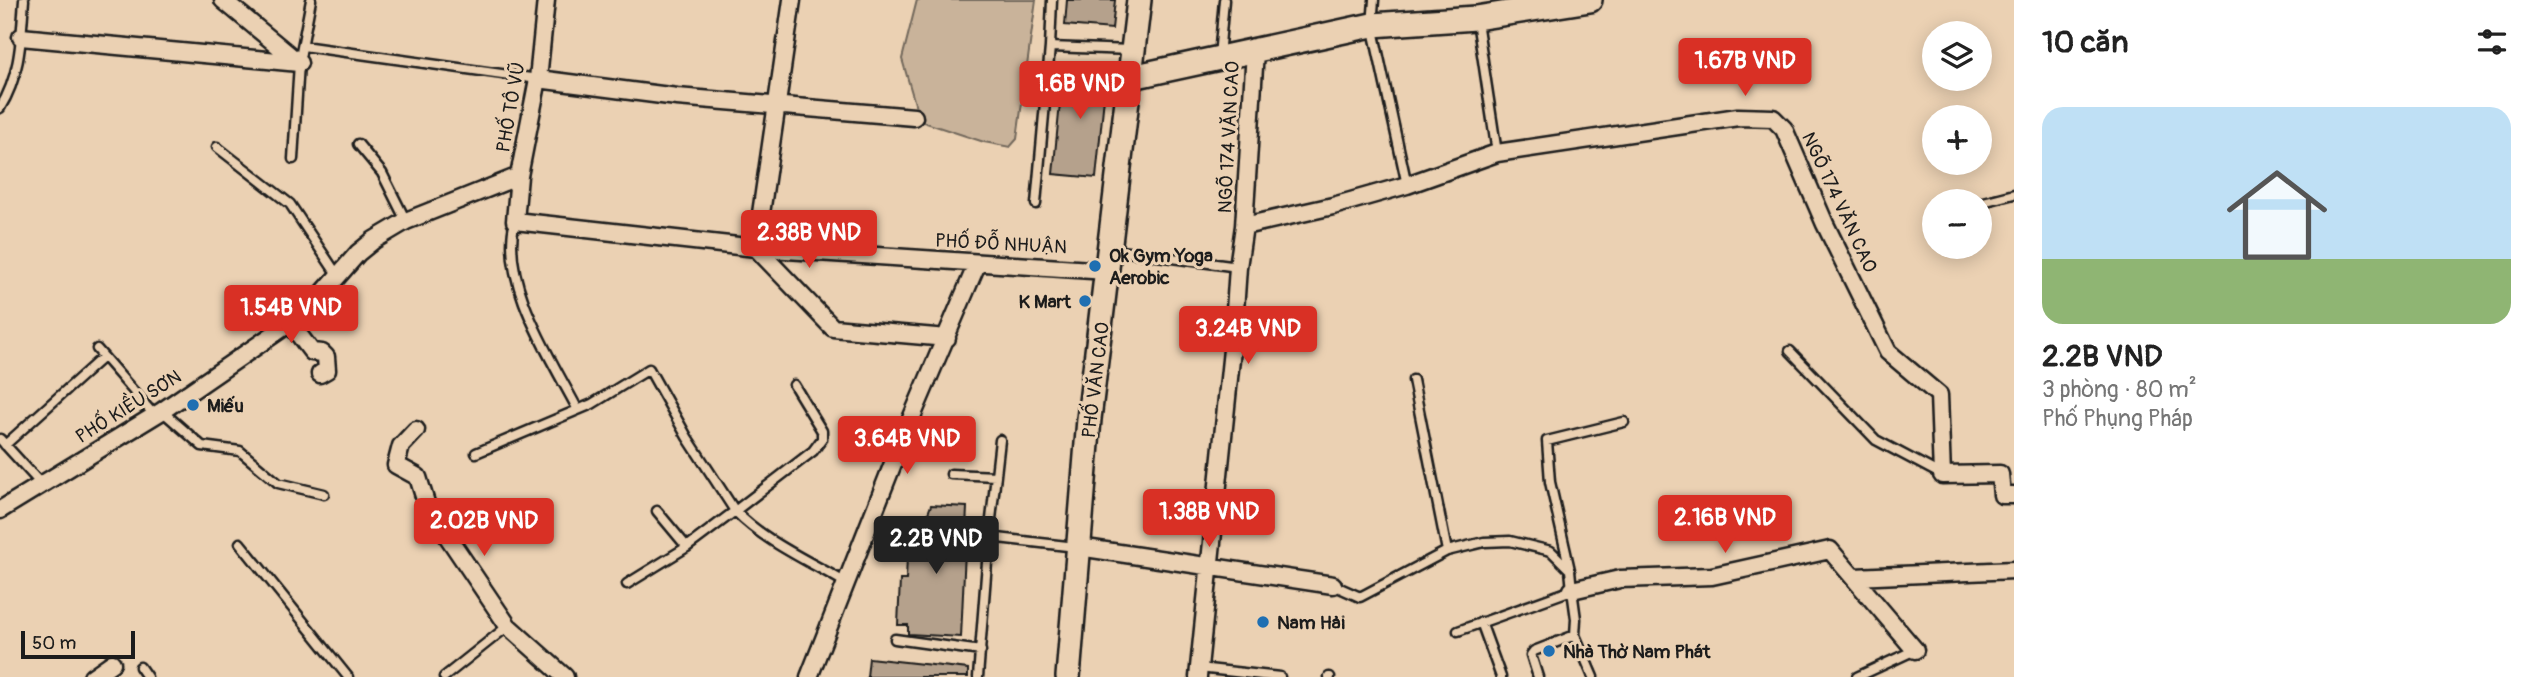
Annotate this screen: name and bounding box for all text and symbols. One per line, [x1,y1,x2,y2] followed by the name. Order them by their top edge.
[1922,21,1992,259] map controls
[1922,21,1992,91] button: layers
[2473,23,2511,61] icon: filters
[2042,24,2128,61] text: 10 căn
[1665,38,1825,98] pin: 1.67B VND
[1694,46,1796,75] text: 1.67B VND
[489,60,531,154] street label: PHỐ TÔ VŨ
[1213,60,1245,214] street label: NGÕ 174 VĂN CAO
[1008,61,1152,121] pin: 1.6B VND
[1035,69,1125,98] text: 1.6B VND
[1922,105,1992,175] button: +
[1796,128,1882,276] street label: NGÕ 174 VĂN CAO
[2214,152,2340,278] icon: home
[1922,189,1992,259] button: −
[729,210,889,270] pin: 2.38B VND
[757,218,861,247] text: 2.38B VND
[934,227,1068,259] street label: PHỐ ĐỖ NHUẬN
[1109,244,1213,290] place label: Ok Gym Yoga Aerobic
[1087,258,1103,274] marker: Ok Gym Yoga Aerobic
[211,286,371,345] pin: 1.54B VND
[1018,290,1072,314] place label: K Mart
[240,293,342,322] text: 1.54B VND
[1077,293,1093,309] marker: K Mart
[1168,306,1328,366] pin: 3.24B VND
[1195,314,1301,343] text: 3.24B VND
[1075,320,1115,440] street label: PHỐ VĂN CAO
[2042,338,2163,375] text: 2.2B VND
[70,363,186,449] street label: PHỐ KIỀU SƠN
[2042,375,2197,404] text: 3 phòng · 80 m²
[207,394,244,418] place label: Miếu
[185,397,201,413] marker: Miếu
[2042,404,2193,433] text: Phố Phụng Pháp
[827,416,987,476] pin: 3.64B VND
[854,424,960,453] text: 3.64B VND
[1129,490,1289,549] pin: 1.38B VND
[1645,496,1805,555] pin: 2.16B VND
[1159,497,1259,526] text: 1.38B VND
[404,498,564,558] pin: 2.02B VND
[1674,503,1776,532] text: 2.16B VND
[430,506,538,535] text: 2.02B VND
[864,516,1008,576] pin: 2.2B VND
[890,524,982,553] text: 2.2B VND
[1277,611,1345,635] place label: Nam Hải
[1255,614,1271,630] marker: Nam Hải
[21,628,135,660] scale bar
[32,631,76,655] text: 50 m
[1563,640,1712,664] place label: Nhà Thờ Nam Phát
[1541,643,1557,659] marker: Nhà Thờ Nam Phát

